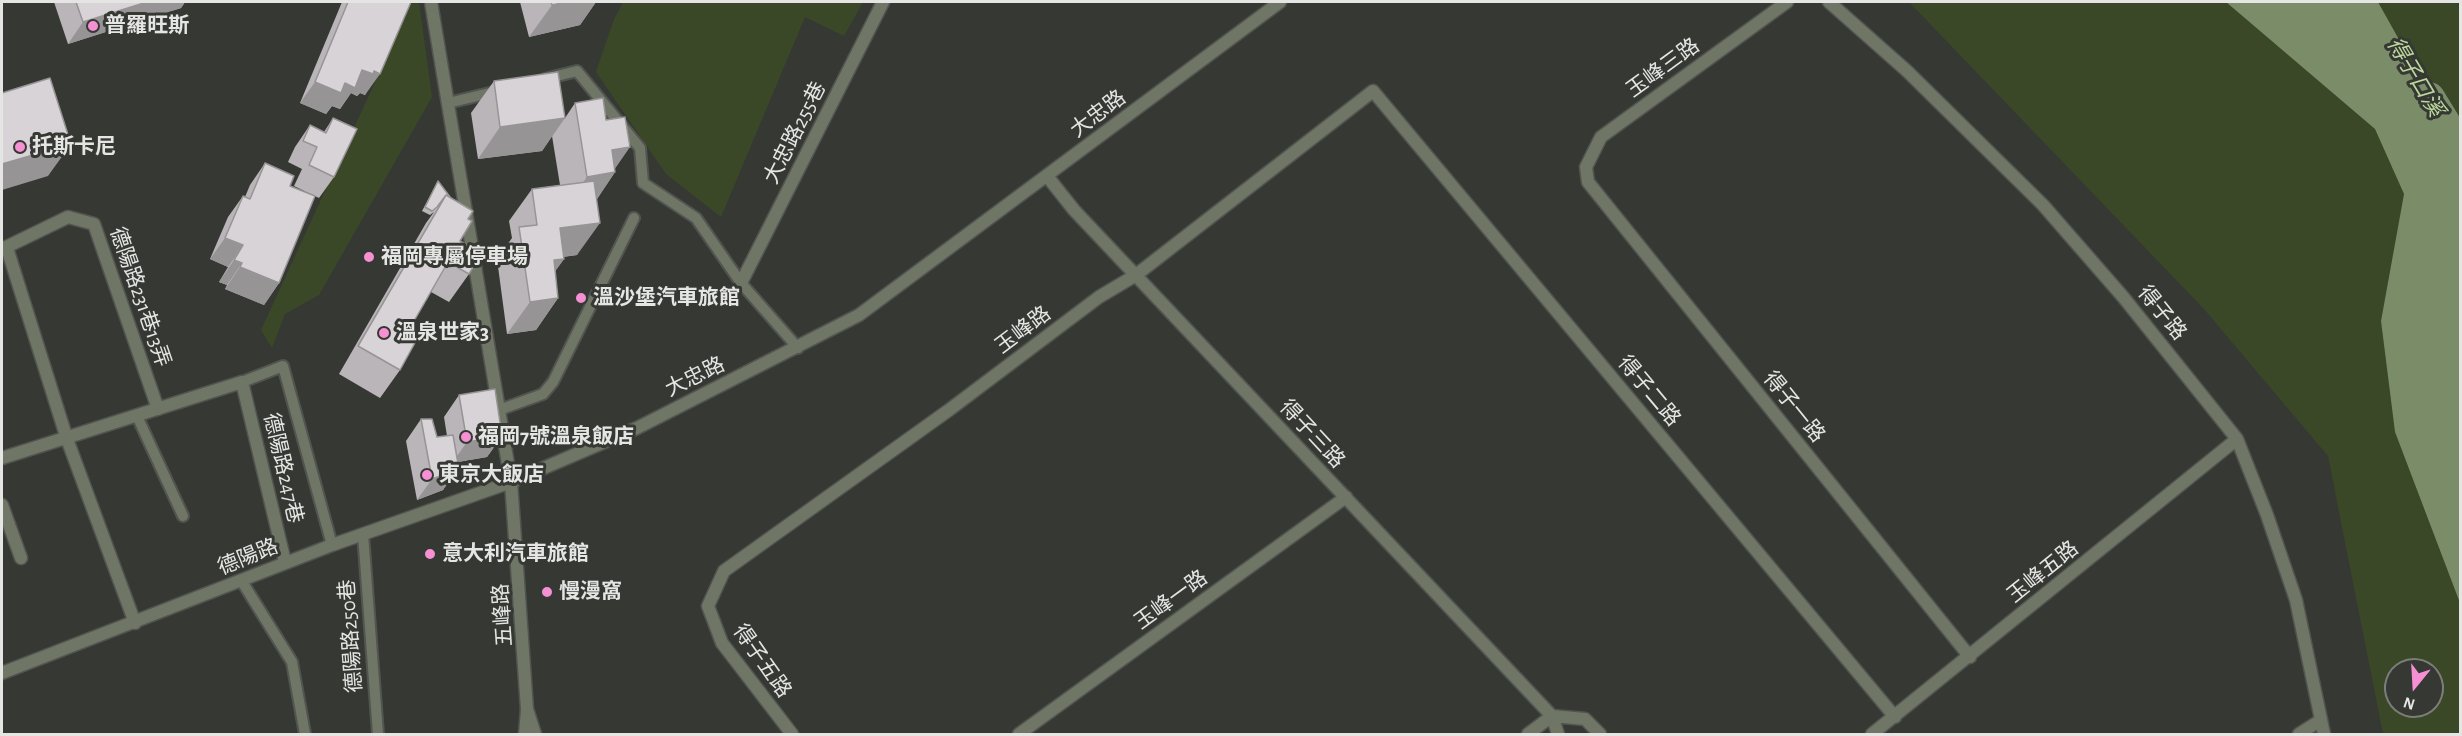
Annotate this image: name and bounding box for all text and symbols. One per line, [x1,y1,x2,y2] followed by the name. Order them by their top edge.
[105,13,189,39] place label: 普羅旺斯
[86,19,100,33] marker: 普羅旺斯
[2381,32,2449,122] water label: 得子口溪
[1622,33,1704,103] street label: 玉峰三路
[759,78,831,188] street label: 大忠路255巷
[1065,85,1131,143] street label: 大忠路
[32,134,116,160] place label: 托斯卡尼
[13,140,27,154] marker: 托斯卡尼
[104,224,176,370] street label: 德陽路231巷13弄
[381,244,528,270] place label: 福岡專屬停車場
[362,250,376,264] marker: 福岡專屬停車場
[2132,281,2192,345] street label: 得子路
[593,285,740,311] place label: 溫沙堡汽車旅館
[574,291,588,305] marker: 溫沙堡汽車旅館
[990,301,1056,359] street label: 玉峰路
[396,320,489,346] place label: 溫泉世家3
[377,326,391,340] marker: 溫泉世家3
[1612,351,1686,431] street label: 得子二路
[661,352,729,402] street label: 大忠路
[1758,366,1830,448] street label: 得子一路
[1274,395,1350,473] street label: 得子三路
[258,410,308,526] street label: 德陽路247巷
[478,424,634,450] place label: 福岡7號溫泉飯店
[459,430,473,444] marker: 福岡7號溫泉飯店
[439,462,544,488] place label: 東京大飯店
[420,468,434,482] marker: 東京大飯店
[214,534,282,580] street label: 德陽路
[2002,536,2084,608] street label: 玉峰五路
[442,541,589,567] place label: 意大利汽車旅館
[423,547,437,561] marker: 意大利汽車旅館
[1130,565,1212,635] street label: 玉峰一路
[334,579,368,693] street label: 德陽路250巷
[559,579,622,605] place label: 慢漫窩
[488,583,518,647] street label: 五峰路
[540,585,554,599] marker: 慢漫窩
[728,619,796,703] street label: 得子五路
[2384,658,2444,718] north arrow
[2401,694,2417,713] text: N

